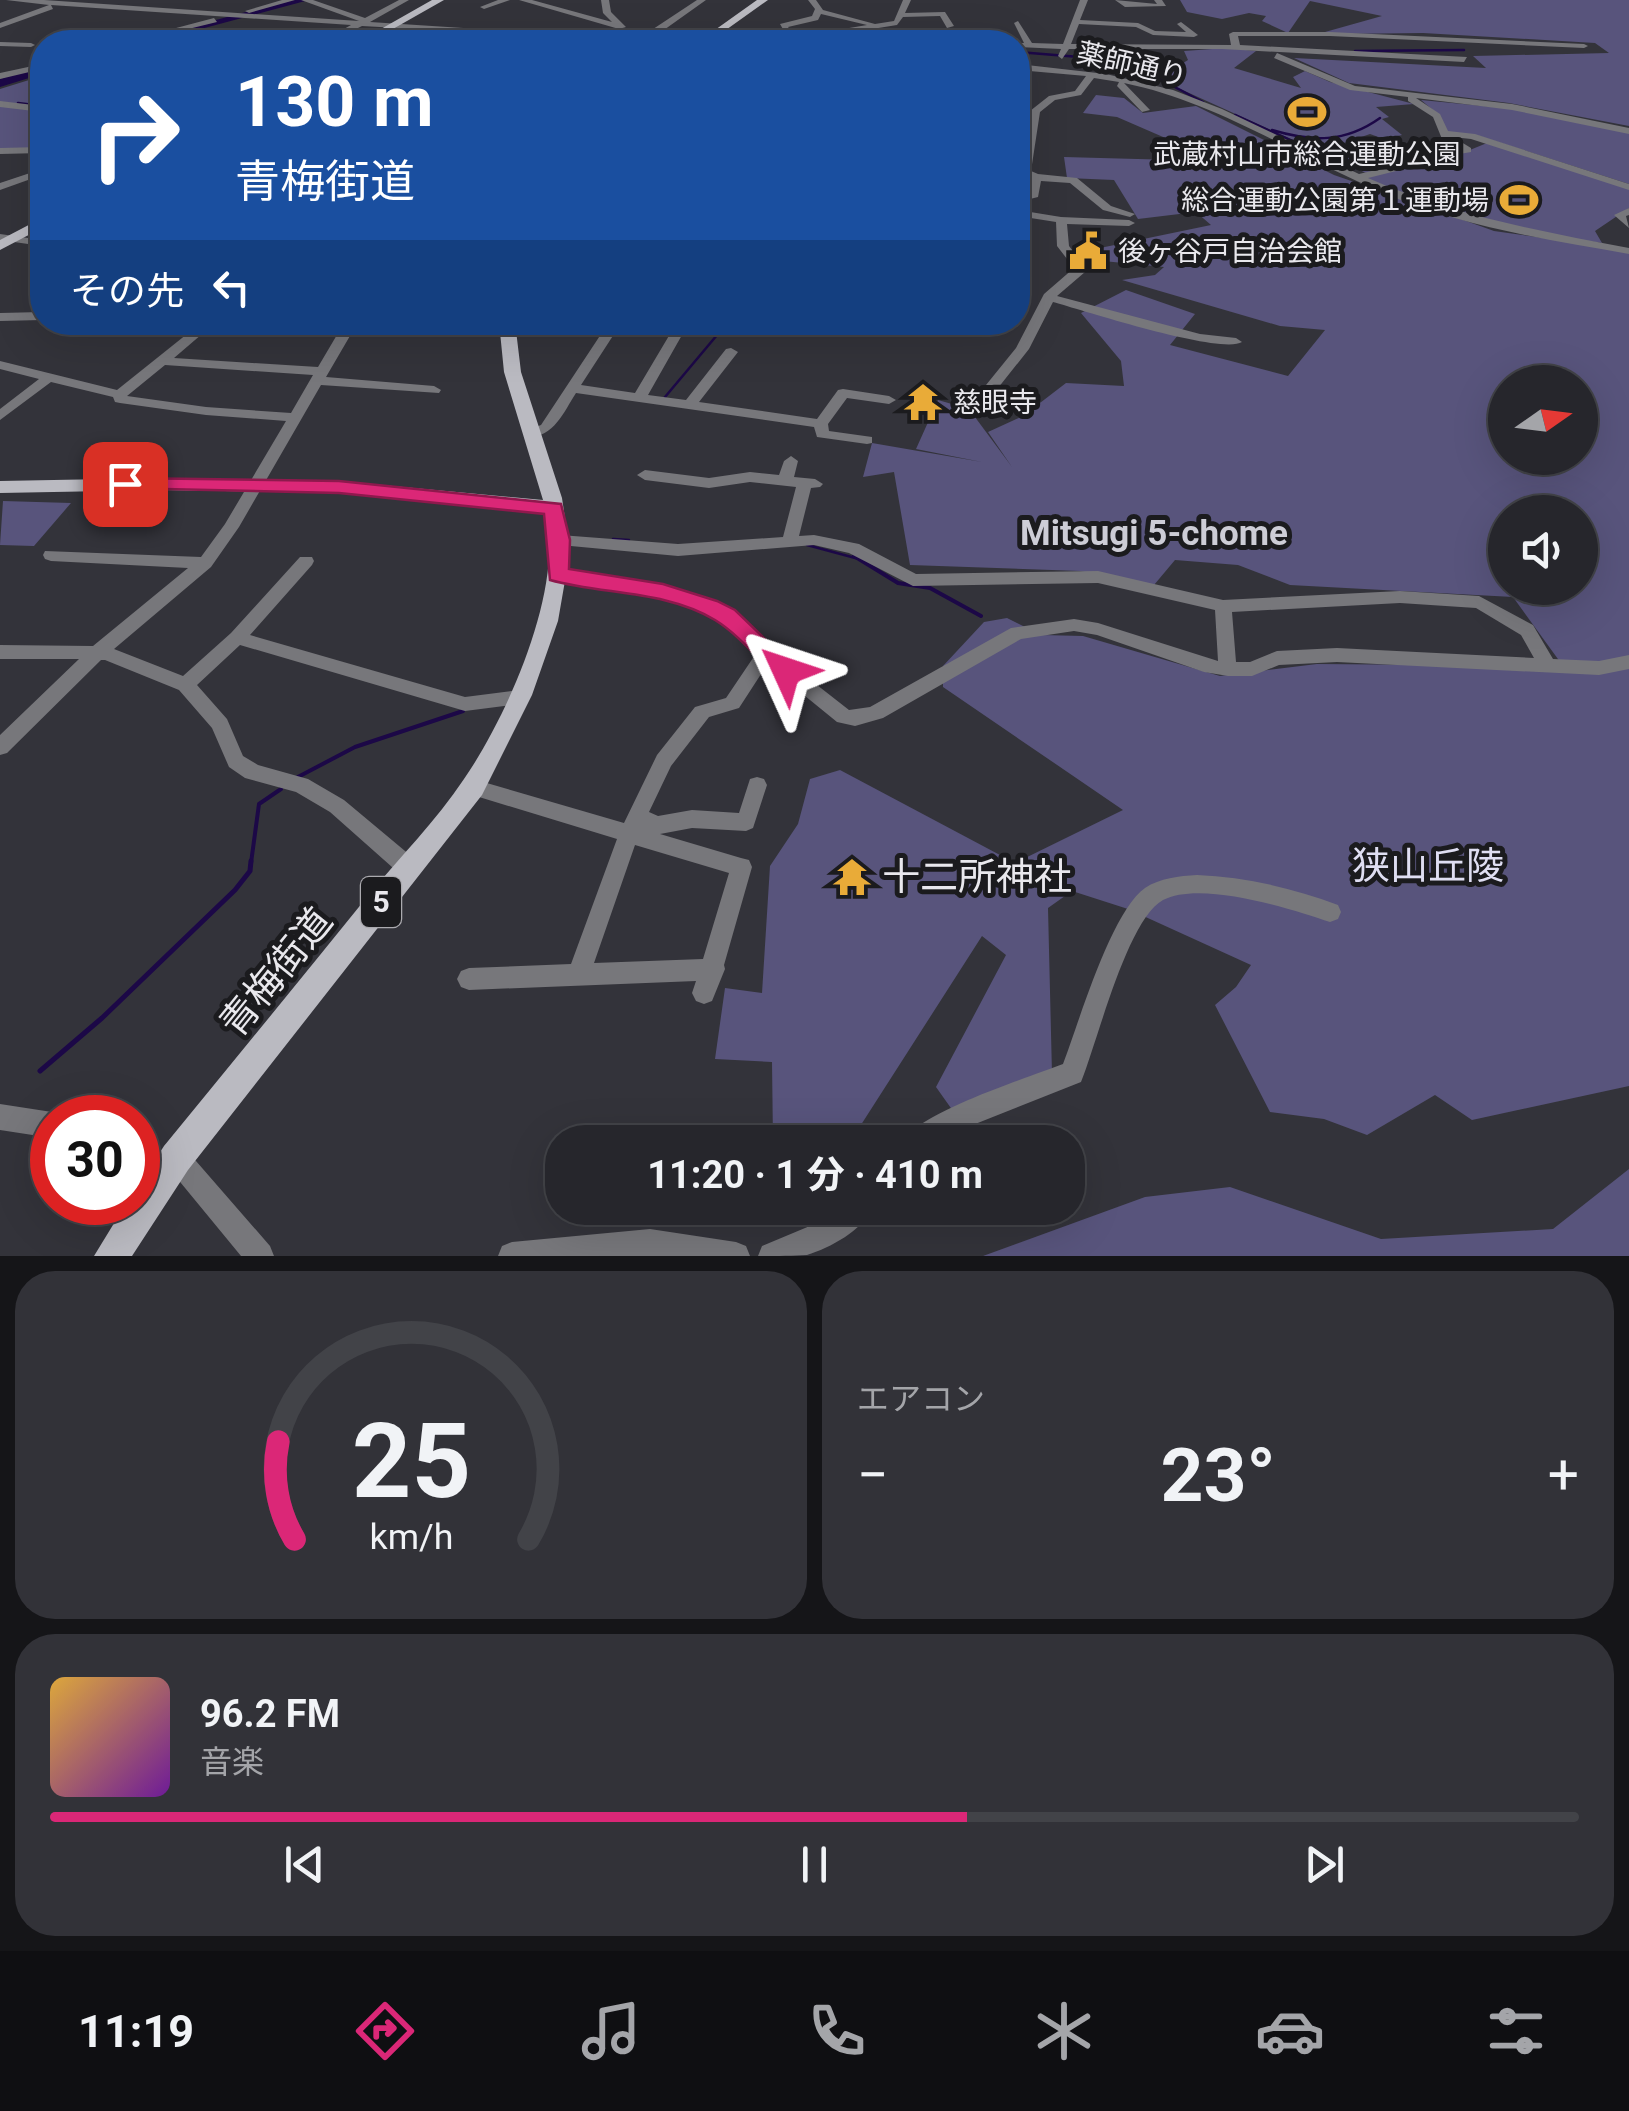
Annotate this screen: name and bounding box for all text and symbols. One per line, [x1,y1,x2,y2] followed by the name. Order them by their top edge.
[1074,36,1190,93] street label: 薬師通り
[235,61,434,143] text: 130 m
[70,70,200,200] icon: right
[1286,91,1328,133] sports icon: 武蔵村山市総合運動公園
[1153,138,1461,171] place label: 武蔵村山市総合運動公園
[235,155,415,208] text: 青梅街道
[1498,179,1540,221] sports icon: 総合運動公園第１運動場
[1181,184,1489,217] place label: 総合運動公園第１運動場
[1067,230,1109,272] public building icon: 後ヶ谷戸自治会館
[1118,235,1342,268] place label: 後ヶ谷戸自治会館
[204,260,259,315] icon: left
[70,269,184,313] text: その先
[1488,365,1598,475] north arrow
[1488,365,1598,605] map controls
[902,381,944,423] temple icon: 慈眼寺
[953,386,1037,419] place label: 慈眼寺
[83,442,168,527] pin
[98,457,153,512] icon: arrive
[1488,495,1598,605] button: sound
[1020,513,1288,554] district label: Mitsugi 5-chome
[734,619,838,723] position arrow
[1352,844,1504,888] park label: 狭山丘陵
[882,855,1072,899] place label: 十二所神社
[831,856,873,898] temple icon: 十二所神社
[361,877,401,927] road number: 5
[211,899,341,1045] street label: 青梅街道
[30,1095,160,1225] speed limit sign: 30
[647,1153,983,1197] text: 11:20 · 1 分 · 410 m
[857,1380,985,1418] text: エアコン
[351,1401,471,1522] text: 25
[1160,1431,1276,1519] text: 23°
[857,1443,888,1507] text: −
[1548,1443,1579,1507] text: +
[369,1516,453,1558] text: km/h
[200,1692,340,1736] text: 96.2 FM
[200,1743,264,1781] text: 音楽
[277,1837,332,1892] icon: previous
[787,1837,842,1892] icon: pause
[1297,1837,1352,1892] icon: next
[350,1996,420,2066] icon: directions
[576,1996,646,2066] icon: music
[802,1996,872,2066] icon: phone
[1029,1996,1099,2066] icon: climate
[1255,1996,1325,2066] icon: car
[1481,1996,1551,2066] icon: filters
[78,2005,194,2058] text: 11:19

